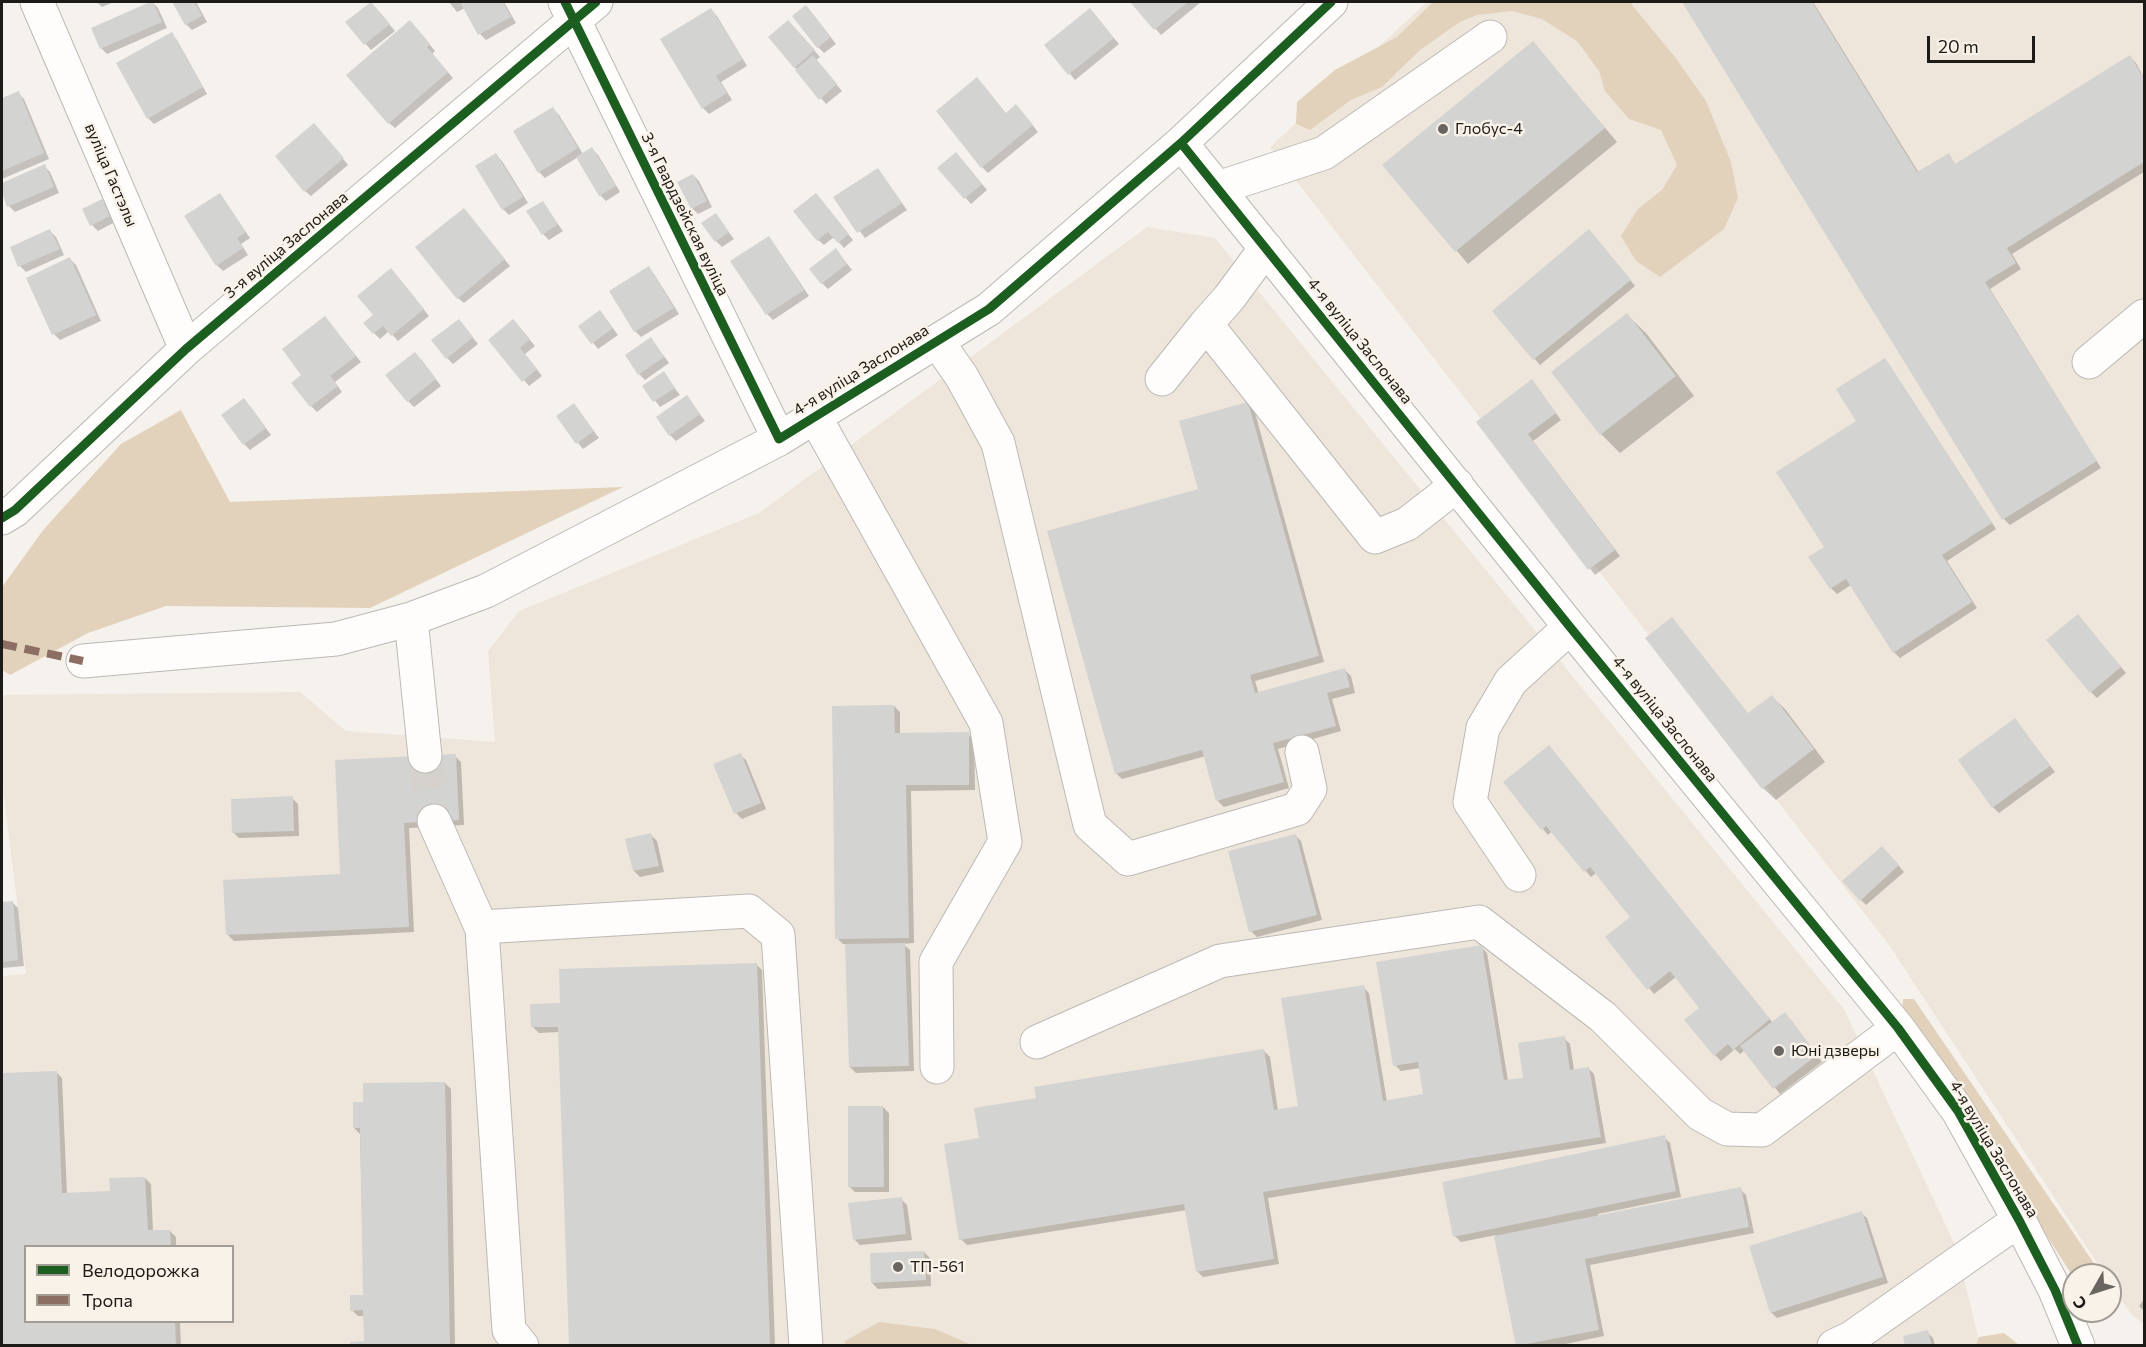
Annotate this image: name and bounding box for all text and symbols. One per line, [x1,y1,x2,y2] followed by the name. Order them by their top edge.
[1930,24,2038,62] scale bar
[1938,35,1979,57] text: 20 m
[1455,119,1523,139] place label: Глобус-4
[81,120,141,230] street label: вуліца Гастэлы
[1436,122,1450,136] marker: Глобус-4
[637,129,733,299] street label: 3-я Гвардзейская вуліца
[220,188,352,302] street label: 3-я вуліца Заслонава
[1303,274,1417,408] street label: 4-я вуліца Заслонава
[790,320,932,420] street label: 4-я вуліца Заслонава
[1608,652,1722,786] street label: 4-я вуліца Заслонава
[1791,1041,1880,1061] place label: Юні дзверы
[1772,1044,1786,1058] marker: Юні дзверы
[1945,1077,2043,1221] street label: 4-я вуліца Заслонава
[24,1245,234,1323] legend
[910,1257,965,1277] place label: ТП-561
[82,1259,200,1281] text: Велодорожка
[891,1260,905,1274] marker: ТП-561
[2062,1263,2122,1323] north arrow
[82,1289,133,1311] text: Тропа
[2068,1293,2090,1314] text: С

